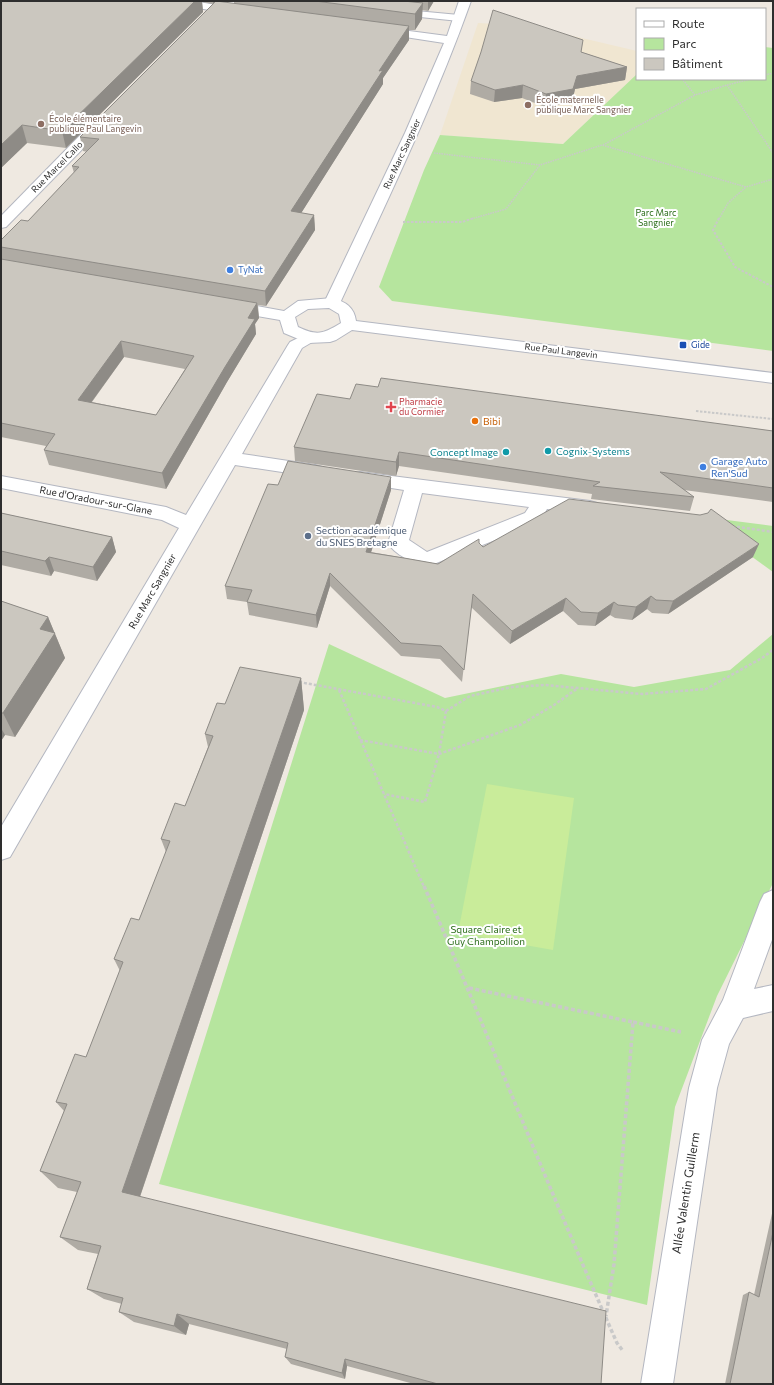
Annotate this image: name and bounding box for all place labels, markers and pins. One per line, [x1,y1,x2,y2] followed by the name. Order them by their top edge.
[536,93,632,115] place label: École maternelle publique Marc Sangnier
[523,100,533,110] marker: École maternelle publique Marc Sangnier
[49,112,142,134] place label: École élémentaire publique Paul Langevin
[36,119,46,129] marker: École élémentaire publique Paul Langevin
[238,264,263,275] place label: TyNat
[225,265,235,275] marker: TyNat
[691,339,710,350] place label: Gide
[678,340,688,350] marker: Gide
[399,396,445,417] place label: Pharmacie du Cormier
[386,402,396,412] marker: Pharmacie du Cormier
[483,415,501,427] place label: Bibi
[470,416,480,426] marker: Bibi
[556,445,630,457] place label: Cognix-Systems
[430,446,498,458] place label: Concept Image
[543,446,553,456] marker: Cognix-Systems
[501,447,511,457] marker: Concept Image
[711,455,768,479] place label: Garage Auto Ren'Sud
[698,462,708,472] marker: Garage Auto Ren'Sud
[316,524,407,548] place label: Section académique du SNES Bretagne
[303,531,313,541] marker: Section académique du SNES Bretagne

